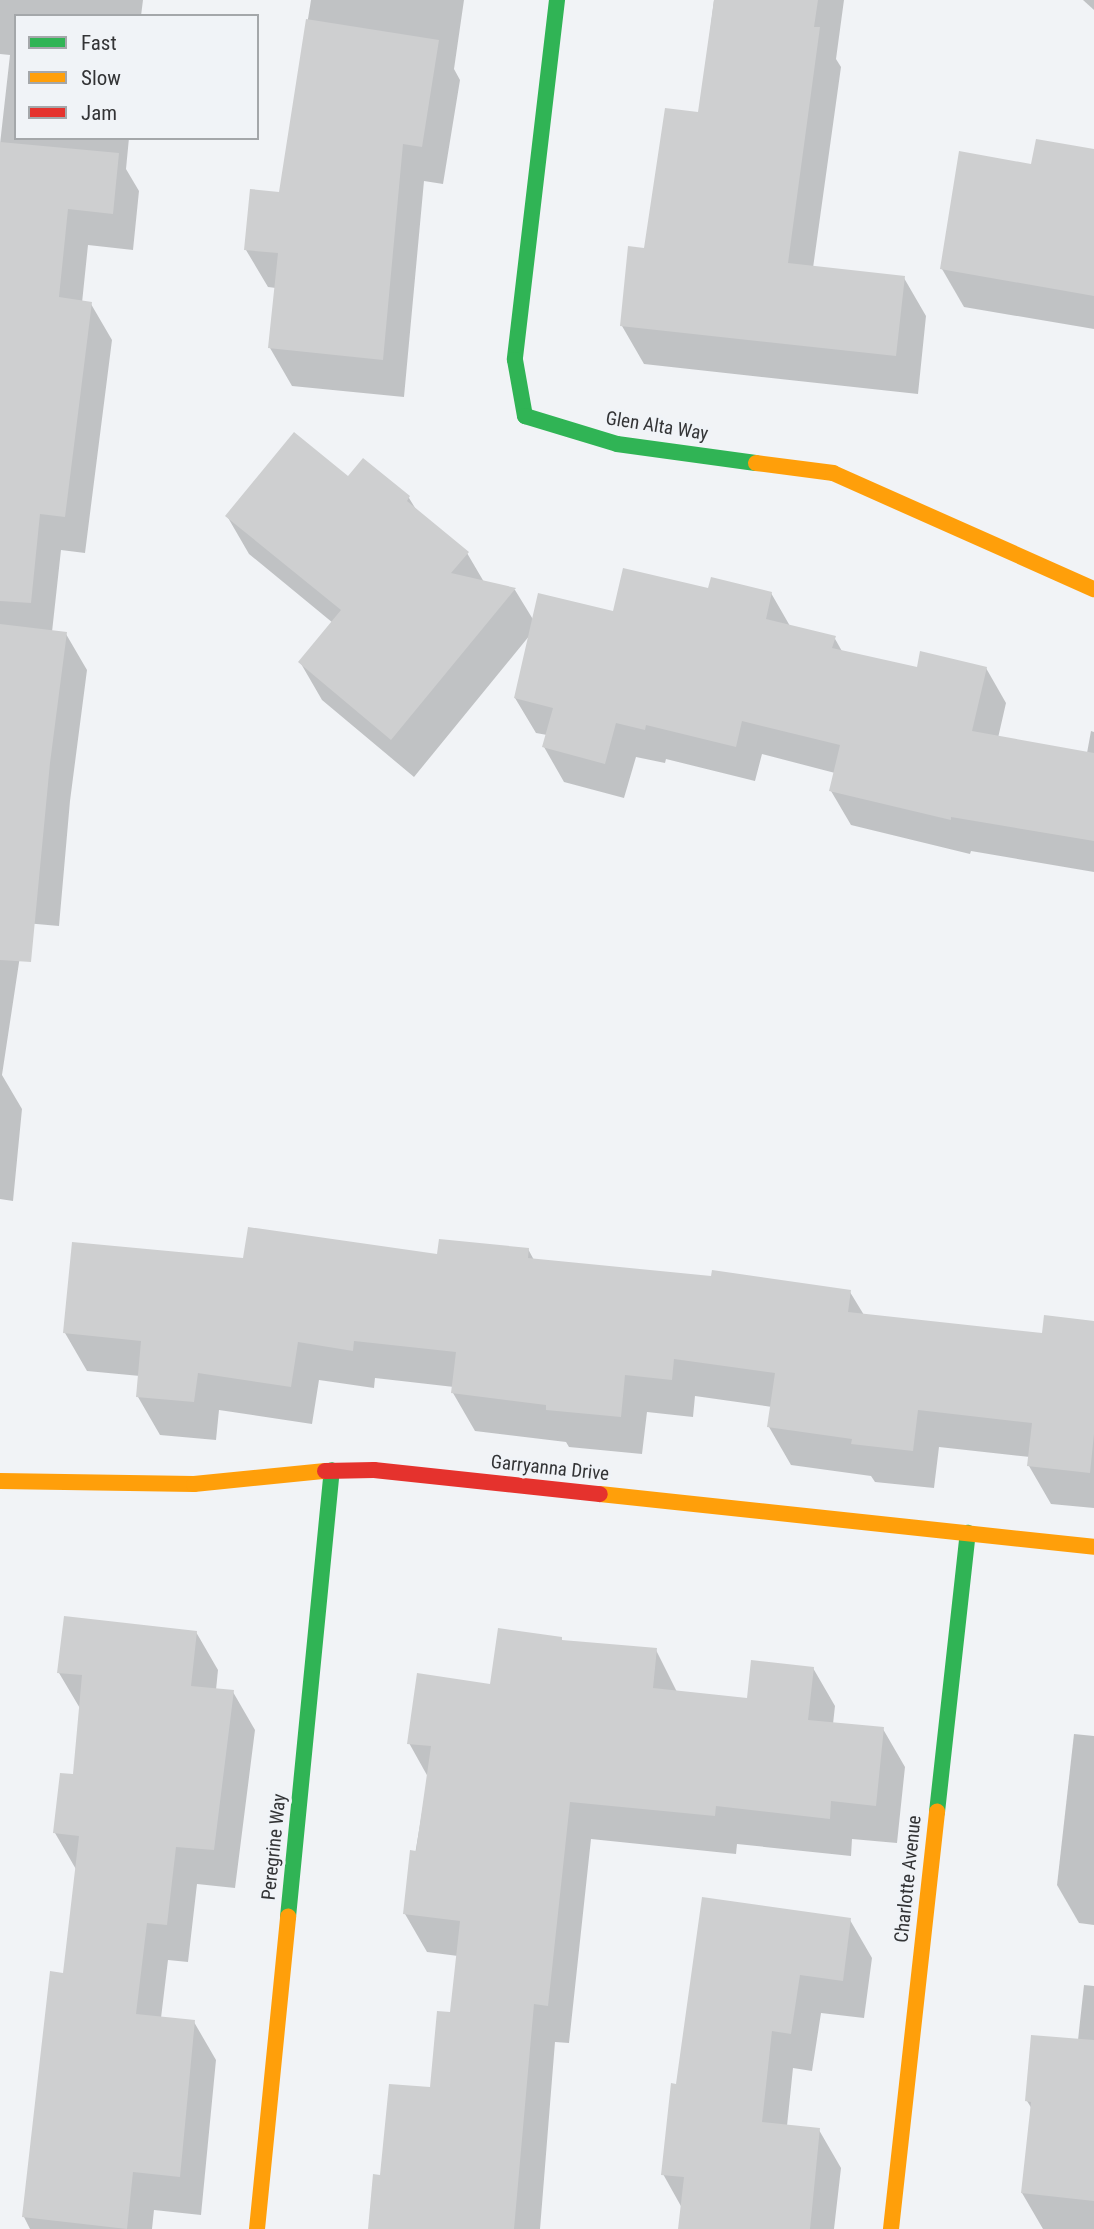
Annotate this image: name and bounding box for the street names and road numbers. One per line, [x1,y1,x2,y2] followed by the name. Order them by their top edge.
[604,407,710,445] street label: Glen Alta Way
[490,1450,610,1486] street label: Garryanna Drive
[257,1793,291,1901] street label: Peregrine Way
[890,1814,926,1944] street label: Charlotte Avenue

